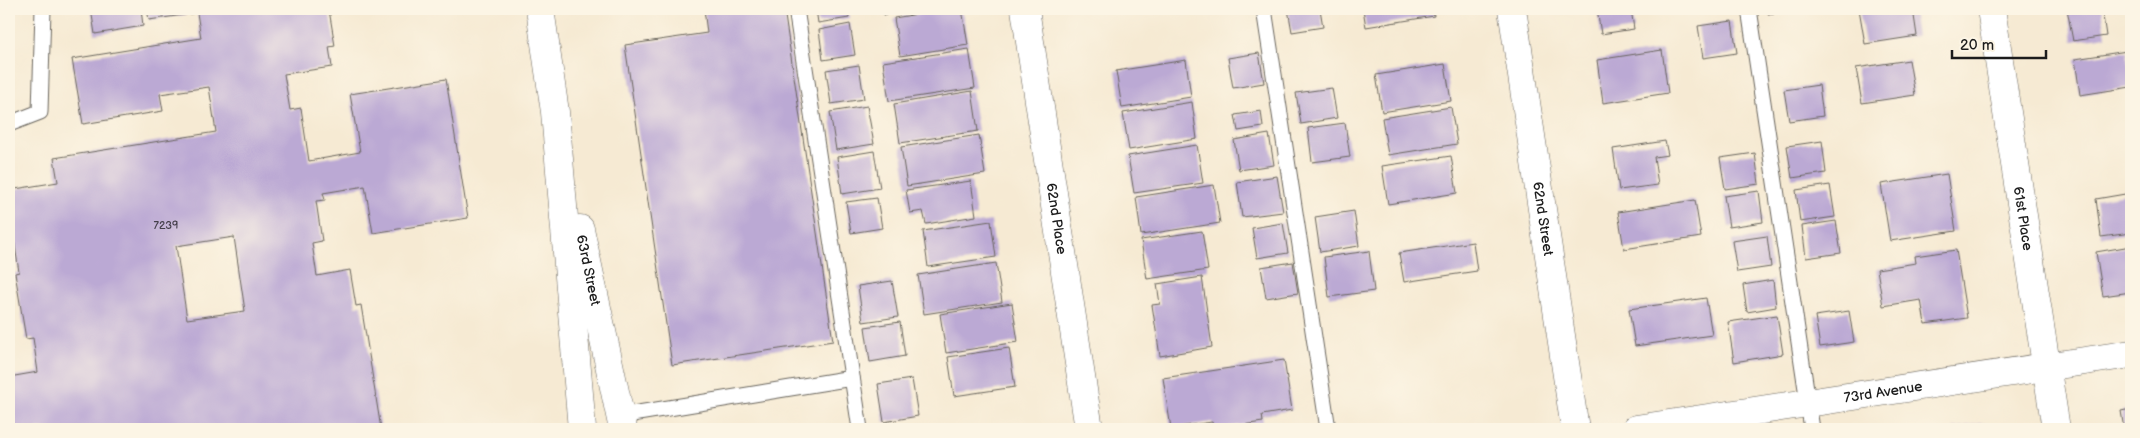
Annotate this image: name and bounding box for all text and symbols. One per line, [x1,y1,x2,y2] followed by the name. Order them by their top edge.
[1952,28,2046,60] scale bar
[1960,36,1994,55] text: 20 m
[1529,180,1558,258] street label: 62nd Street
[1043,182,1071,255] street label: 62nd Place
[2010,185,2037,252] street label: 61st Place
[154,219,178,232] house number: 7239
[573,233,605,308] street label: 63rd Street
[1843,377,1924,406] street label: 73rd Avenue

